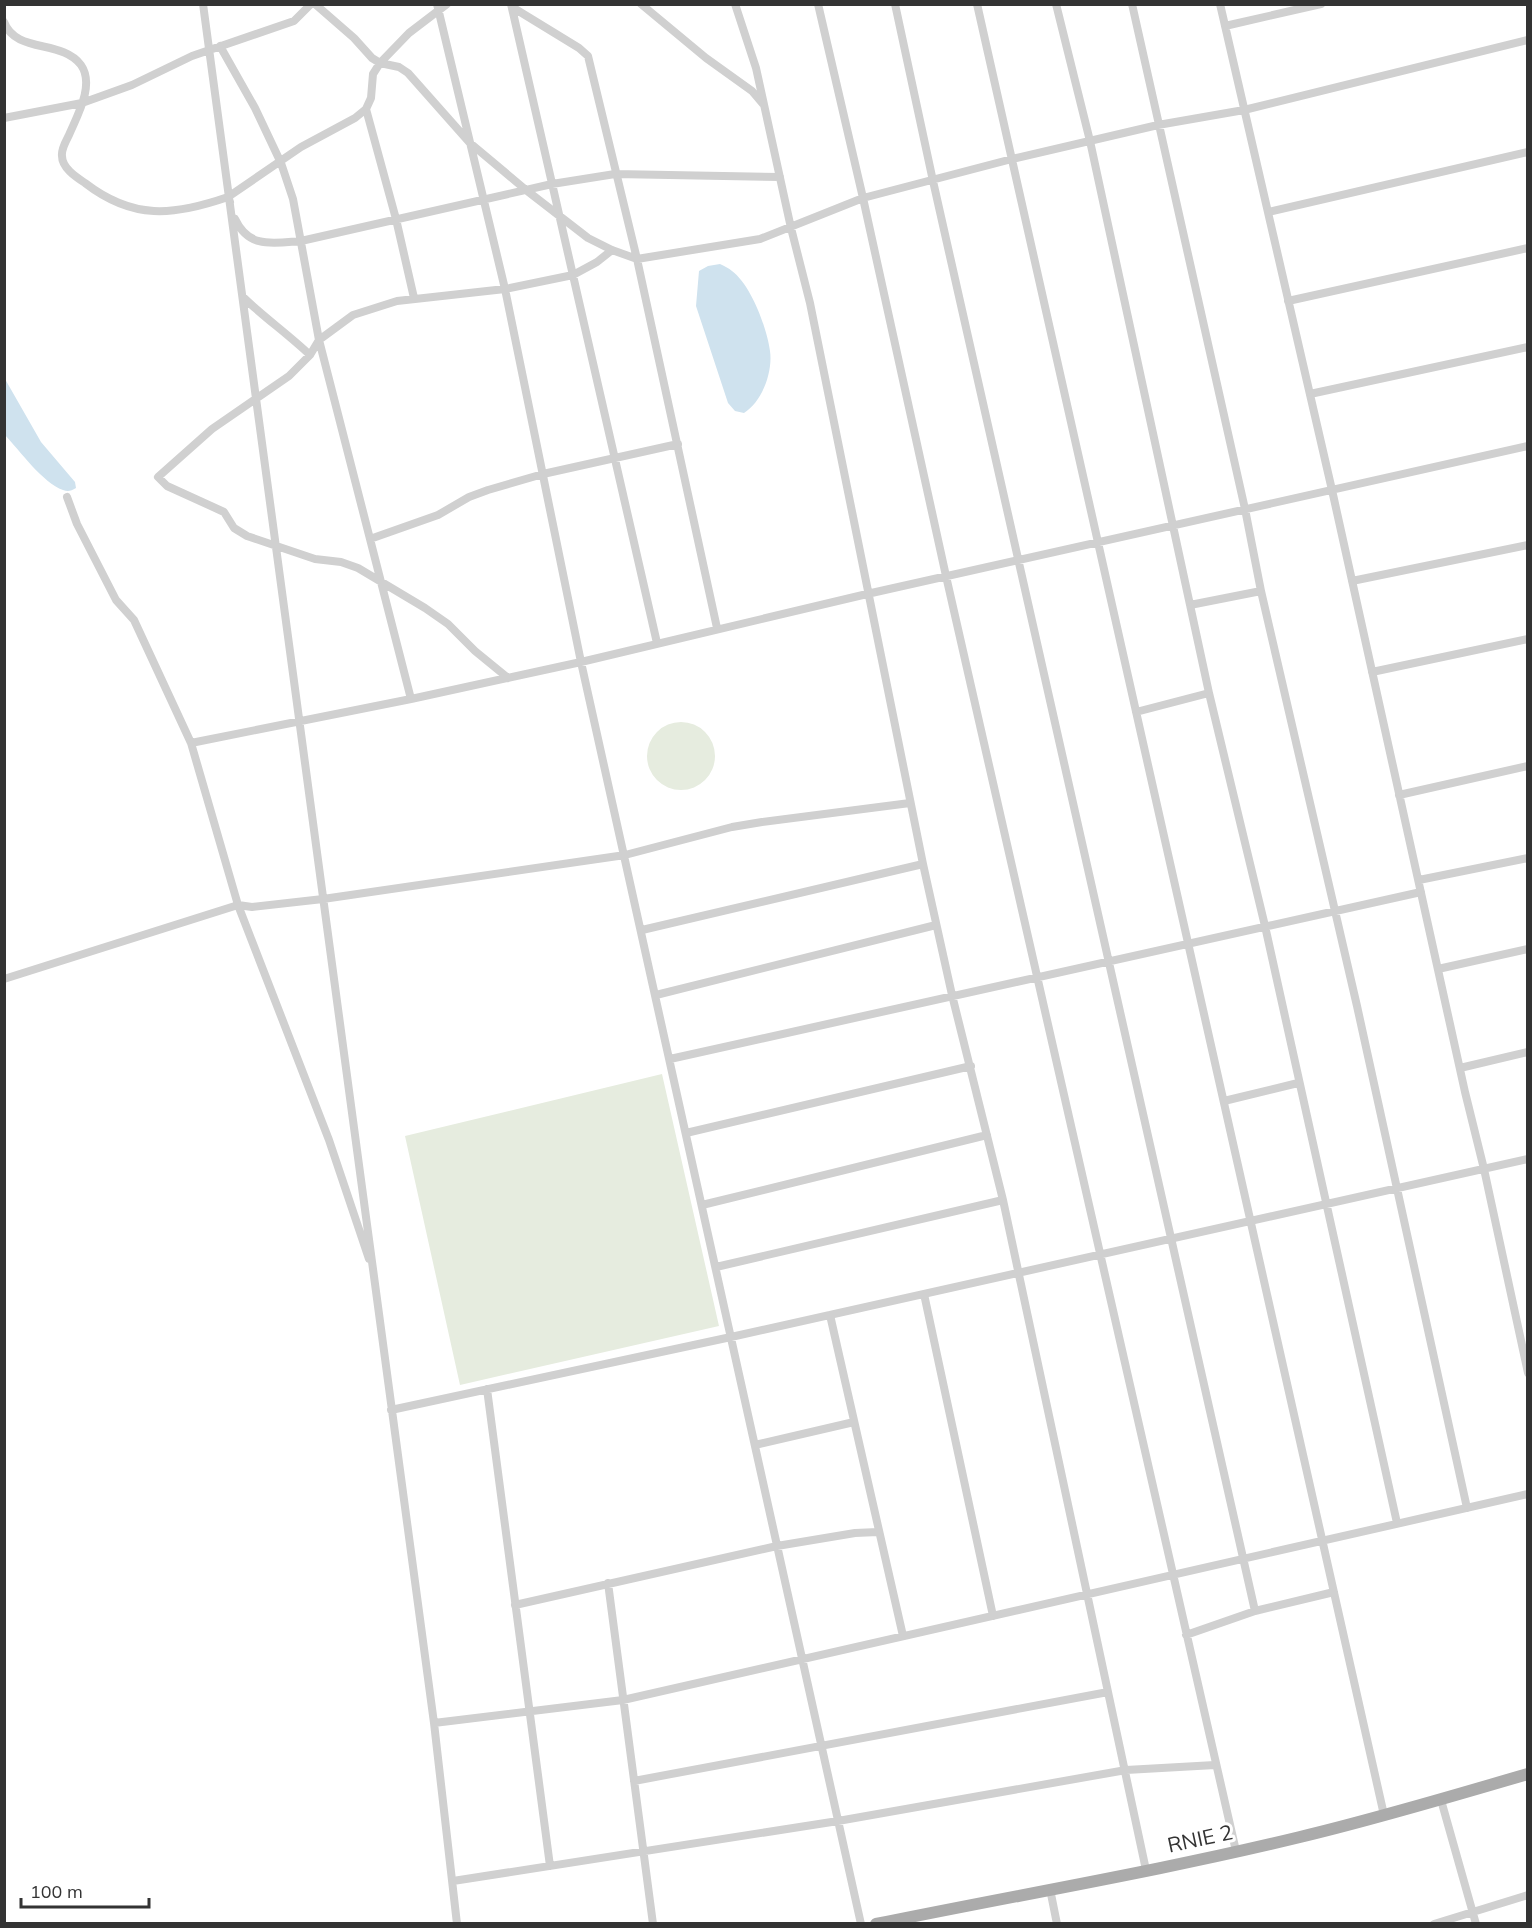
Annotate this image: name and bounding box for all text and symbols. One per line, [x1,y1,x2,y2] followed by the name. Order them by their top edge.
[1165,1818,1235,1858] street label: RNIE 2
[21,1871,148,1909] scale bar
[30,1880,83,1903] text: 100 m

